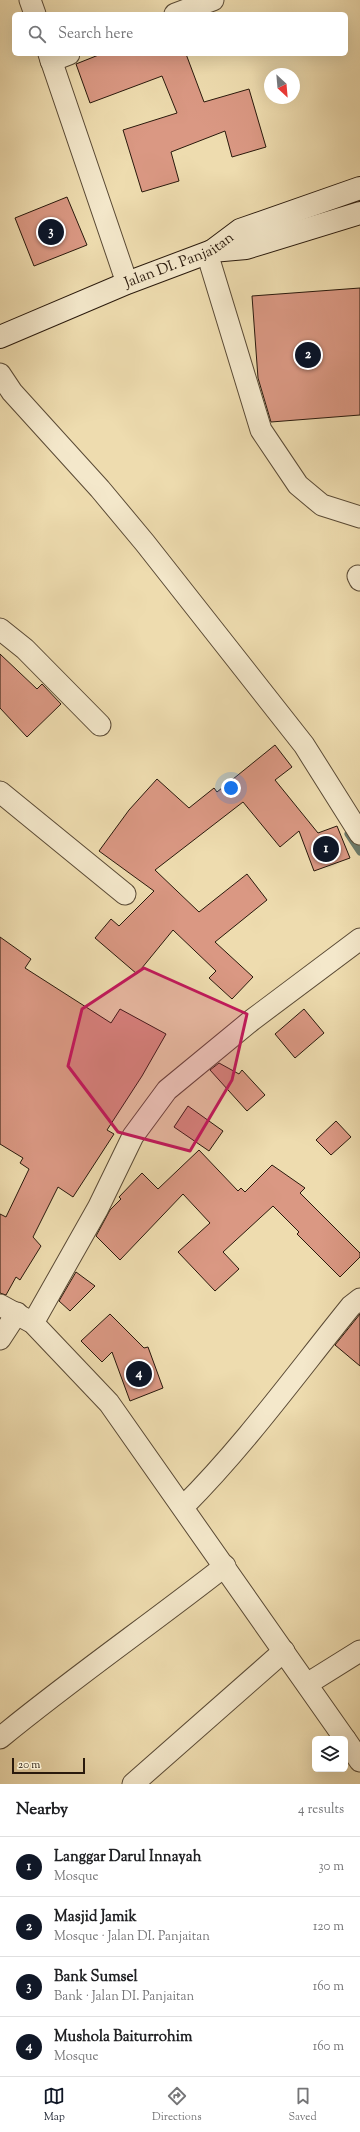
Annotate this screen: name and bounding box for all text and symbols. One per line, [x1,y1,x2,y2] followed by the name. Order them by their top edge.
[12,12,348,56] search box
[26,23,48,45] icon: search
[58,24,133,45] text: Search here
[264,68,300,104] north arrow
[38,217,64,247] pin: 3
[120,227,239,294] street label: Jalan DI. Panjaitan
[295,340,321,370] pin: 2
[221,778,241,798] your location
[313,834,339,864] pin: 1
[126,1359,152,1389] pin: 4
[312,1736,348,1772] map controls
[312,1736,348,1772] button: layers
[12,1756,85,1775] scale bar
[18,1757,40,1773] text: 20 m
[16,1798,68,1822] text: Nearby
[298,1801,344,1819] text: 4 results
[54,1847,202,1868] text: Langgar Darul Innayah
[27,1858,31,1876] text: 1
[318,1858,344,1876] text: 30 m
[54,1868,99,1886] text: Mosque
[54,1907,137,1928] text: Masjid Jamik
[26,1918,32,1936] text: 2
[313,1918,344,1936] text: 120 m
[54,1928,210,1946] text: Mosque · Jalan DI. Panjaitan
[54,1967,138,1988] text: Bank Sumsel
[26,1978,32,1996] text: 3
[313,1978,344,1996] text: 160 m
[54,1988,194,2006] text: Bank · Jalan DI. Panjaitan
[54,2027,192,2048] text: Mushola Baiturrohim
[26,2038,32,2056] text: 4
[313,2038,344,2056] text: 160 m
[54,2048,99,2066] text: Mosque
[43,2085,65,2125] tab: Map
[152,2085,202,2125] tab: Directions
[288,2085,317,2125] tab: Saved

